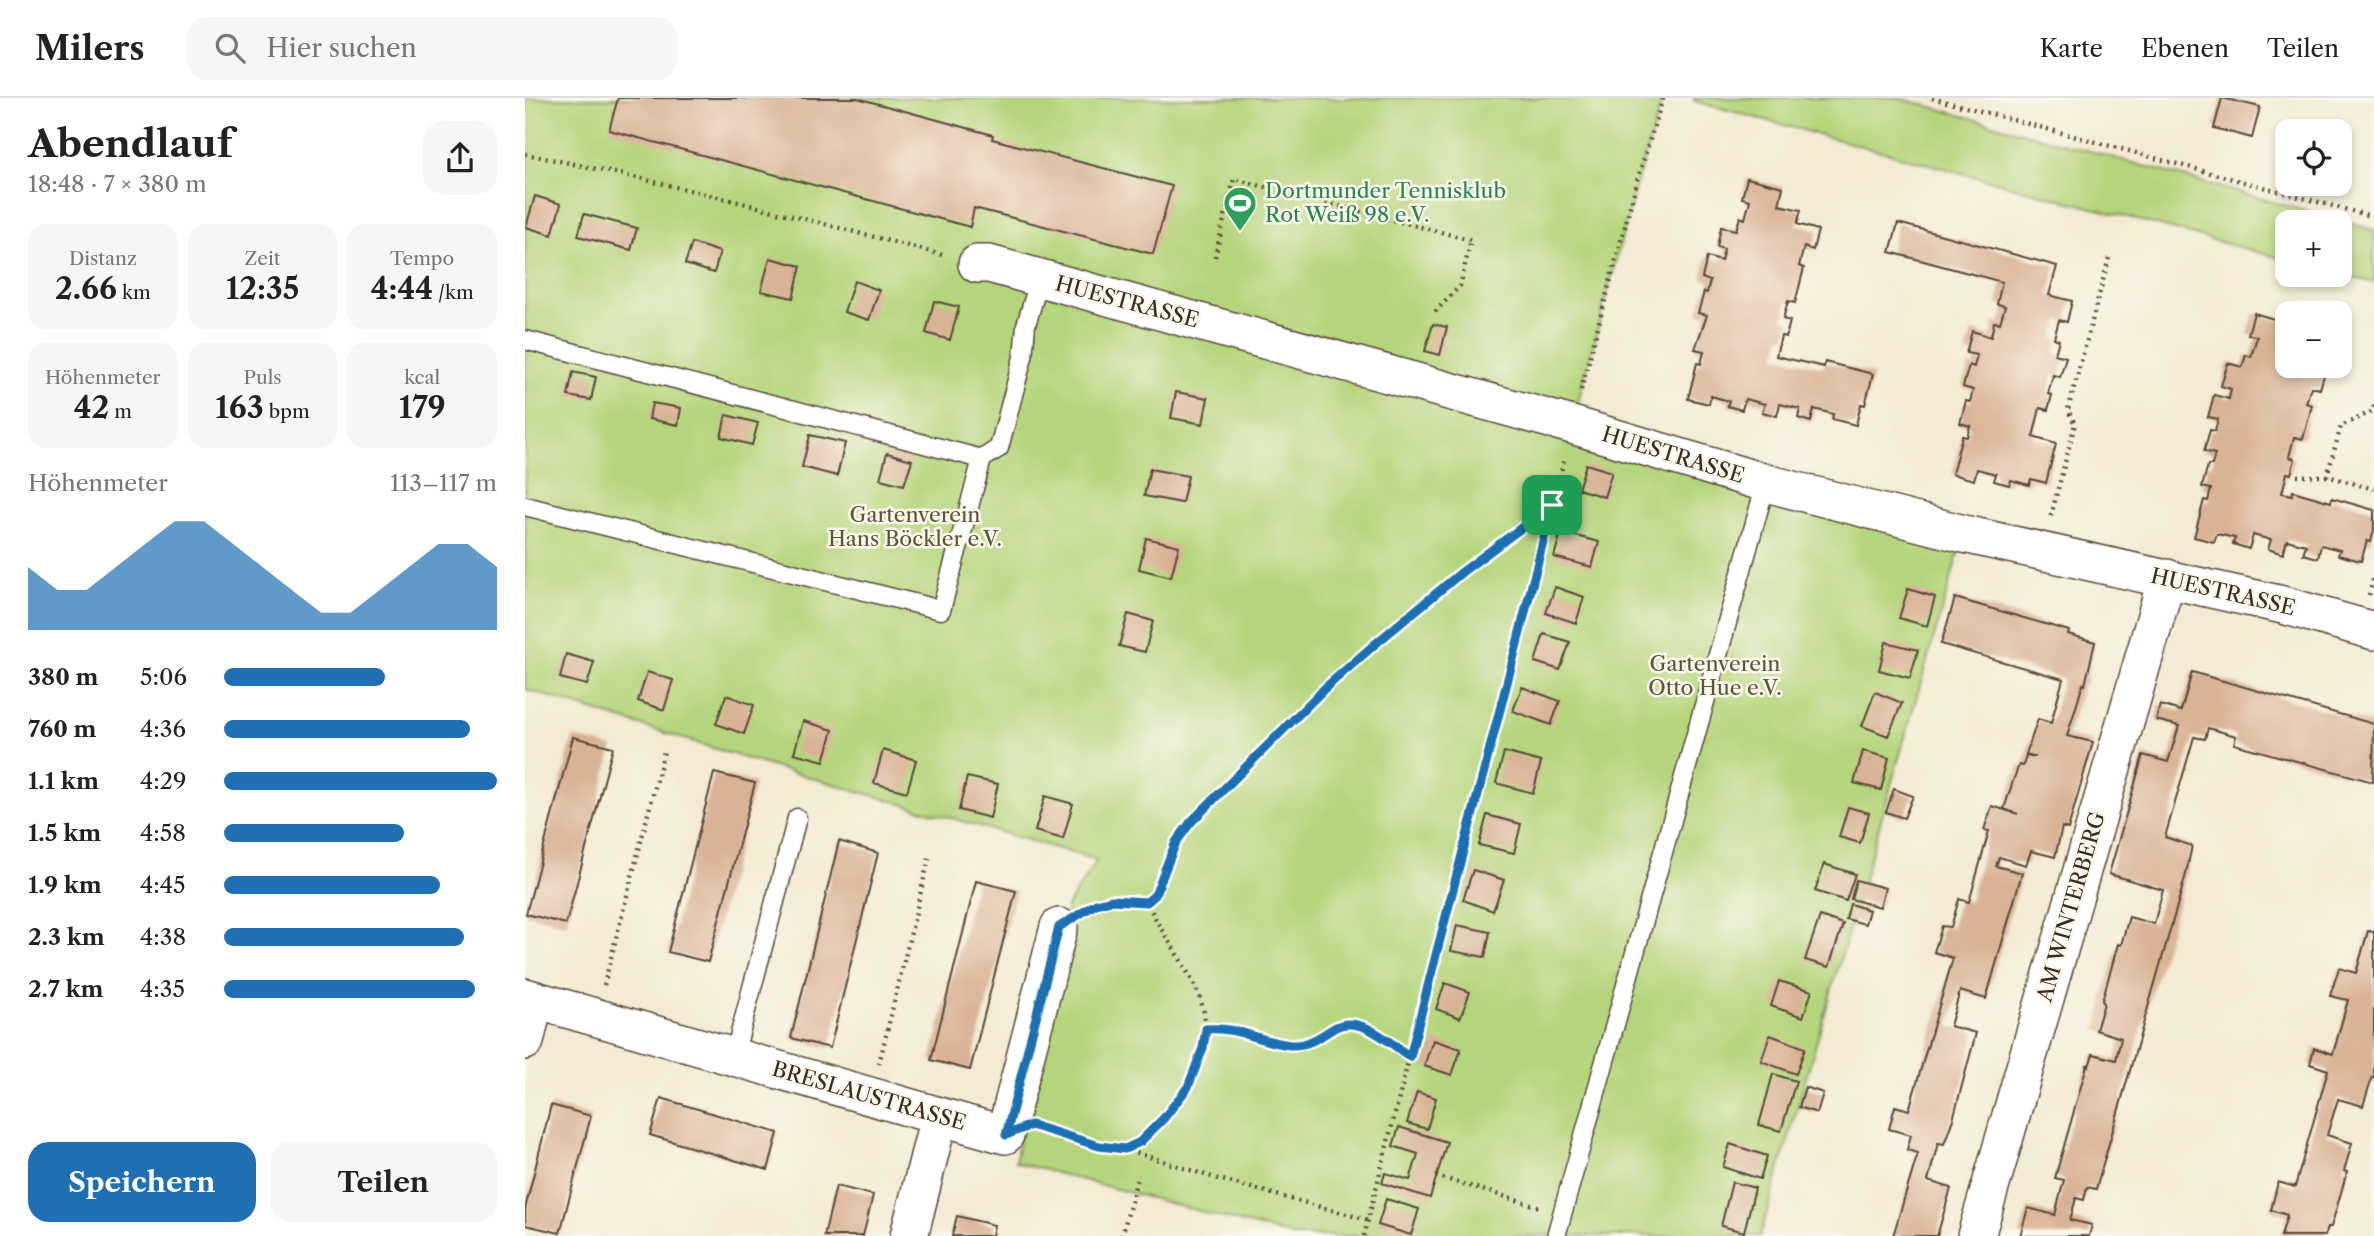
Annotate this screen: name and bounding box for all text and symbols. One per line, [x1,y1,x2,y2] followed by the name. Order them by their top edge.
[187,17,677,80] search box
[35,28,145,69] text: Milers
[211,29,249,67] icon: search
[267,32,417,64] text: Hier suchen
[2040,34,2103,63] text: Karte
[2141,34,2229,63] text: Ebenen
[2267,34,2339,63] text: Teilen
[2275,119,2352,378] map controls
[2275,119,2352,196] button: locate
[28,120,233,167] text: Abendlauf
[423,121,497,195] button: share
[28,170,207,198] text: 18:48 · 7 × 380 m
[1265,178,1506,227] place label: Dortmunder Tennisklub Rot Weiß 98 e.V.
[1221,184,1259,233] sports icon: Dortmunder Tennisklub Rot Weiß 98 e.V.
[2275,210,2352,287] button: +
[69,247,137,270] text: Distanz
[244,247,280,270] text: Zeit
[390,247,454,270] text: Tempo
[55,270,117,307] text: 2.66
[226,270,299,307] text: 12:35
[371,270,433,307] text: 4:44
[1053,270,1202,333] street label: HUESTRASSE
[117,281,151,304] text: km
[433,281,474,304] text: /km
[2275,301,2352,378] button: −
[45,366,161,389] text: Höhenmeter
[243,366,282,389] text: Puls
[404,366,440,389] text: kcal
[74,389,109,426] text: 42
[215,389,264,426] text: 163
[399,389,446,426] text: 179
[109,400,132,423] text: m
[264,400,310,423] text: bpm
[1599,421,1747,488] street label: HUESTRASSE
[28,469,168,497] text: Höhenmeter
[390,469,497,497] text: 113–117 m
[1522,475,1582,535] pin
[1533,486,1571,524] icon: arrive
[828,502,1002,551] park label: Gartenverein Hans Böckler e.V.
[2148,563,2298,620] street label: HUESTRASSE
[1648,651,1782,700] park label: Gartenverein Otto Hue e.V.
[28,663,99,691] text: 380 m
[140,663,187,691] text: 5:06
[28,715,97,743] text: 760 m
[140,715,186,743] text: 4:36
[28,767,99,795] text: 1.1 km
[140,767,186,795] text: 4:29
[2031,809,2110,1006] street label: AM WINTERBERG
[28,819,101,847] text: 1.5 km
[140,819,186,847] text: 4:58
[28,871,102,899] text: 1.9 km
[140,871,186,899] text: 4:45
[28,923,105,951] text: 2.3 km
[140,923,186,951] text: 4:38
[28,975,104,1003] text: 2.7 km
[140,975,185,1003] text: 4:35
[769,1056,969,1135] street label: BRESLAUSTRASSE
[28,1142,256,1222] button: Speichern
[270,1142,497,1222] button: Teilen

